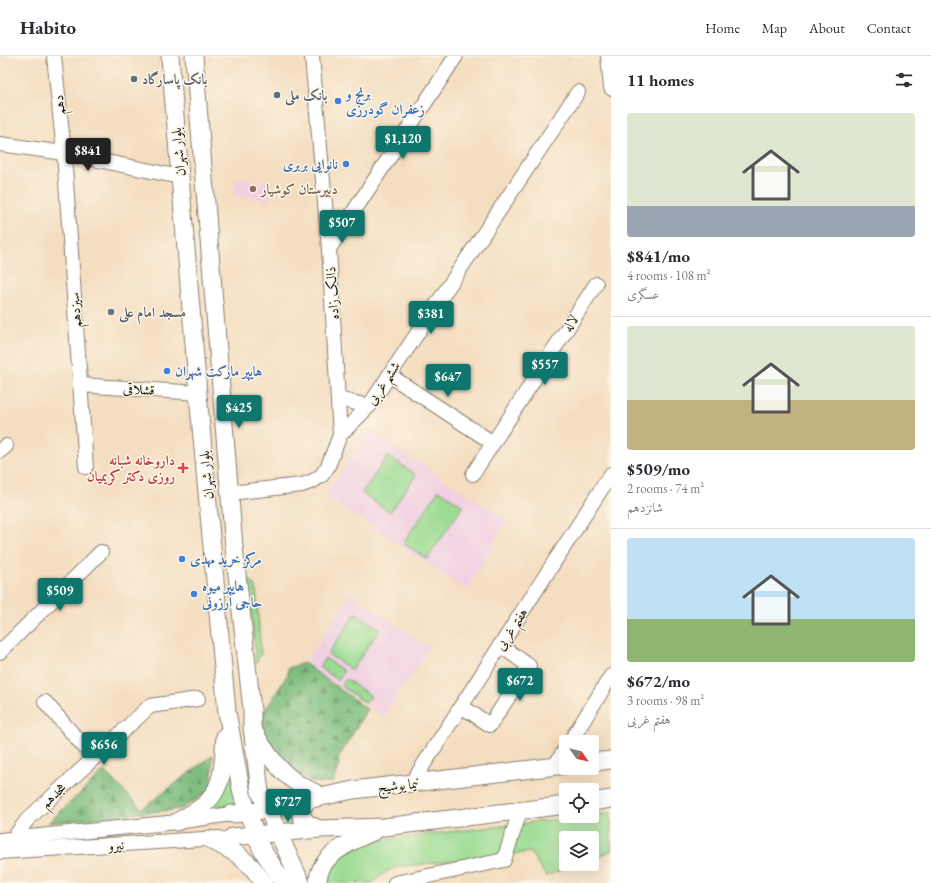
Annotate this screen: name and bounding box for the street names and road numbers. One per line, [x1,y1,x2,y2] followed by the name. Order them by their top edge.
[49,94,74,116] street label: دهم
[167,126,190,177] street label: بلوار شهران
[321,266,343,320] street label: ذالک زاده
[65,291,90,328] street label: سیزدهم
[558,311,582,335] street label: لاله
[362,358,408,411] street label: ششم غربی
[123,379,155,399] street label: قشلاقی
[195,449,218,500] street label: بلوار شهران
[491,604,536,656] street label: هفتم غربی
[377,774,420,800] street label: نیما یوشیج
[36,778,73,815] street label: هجدهم
[105,835,125,855] street label: نیرو

